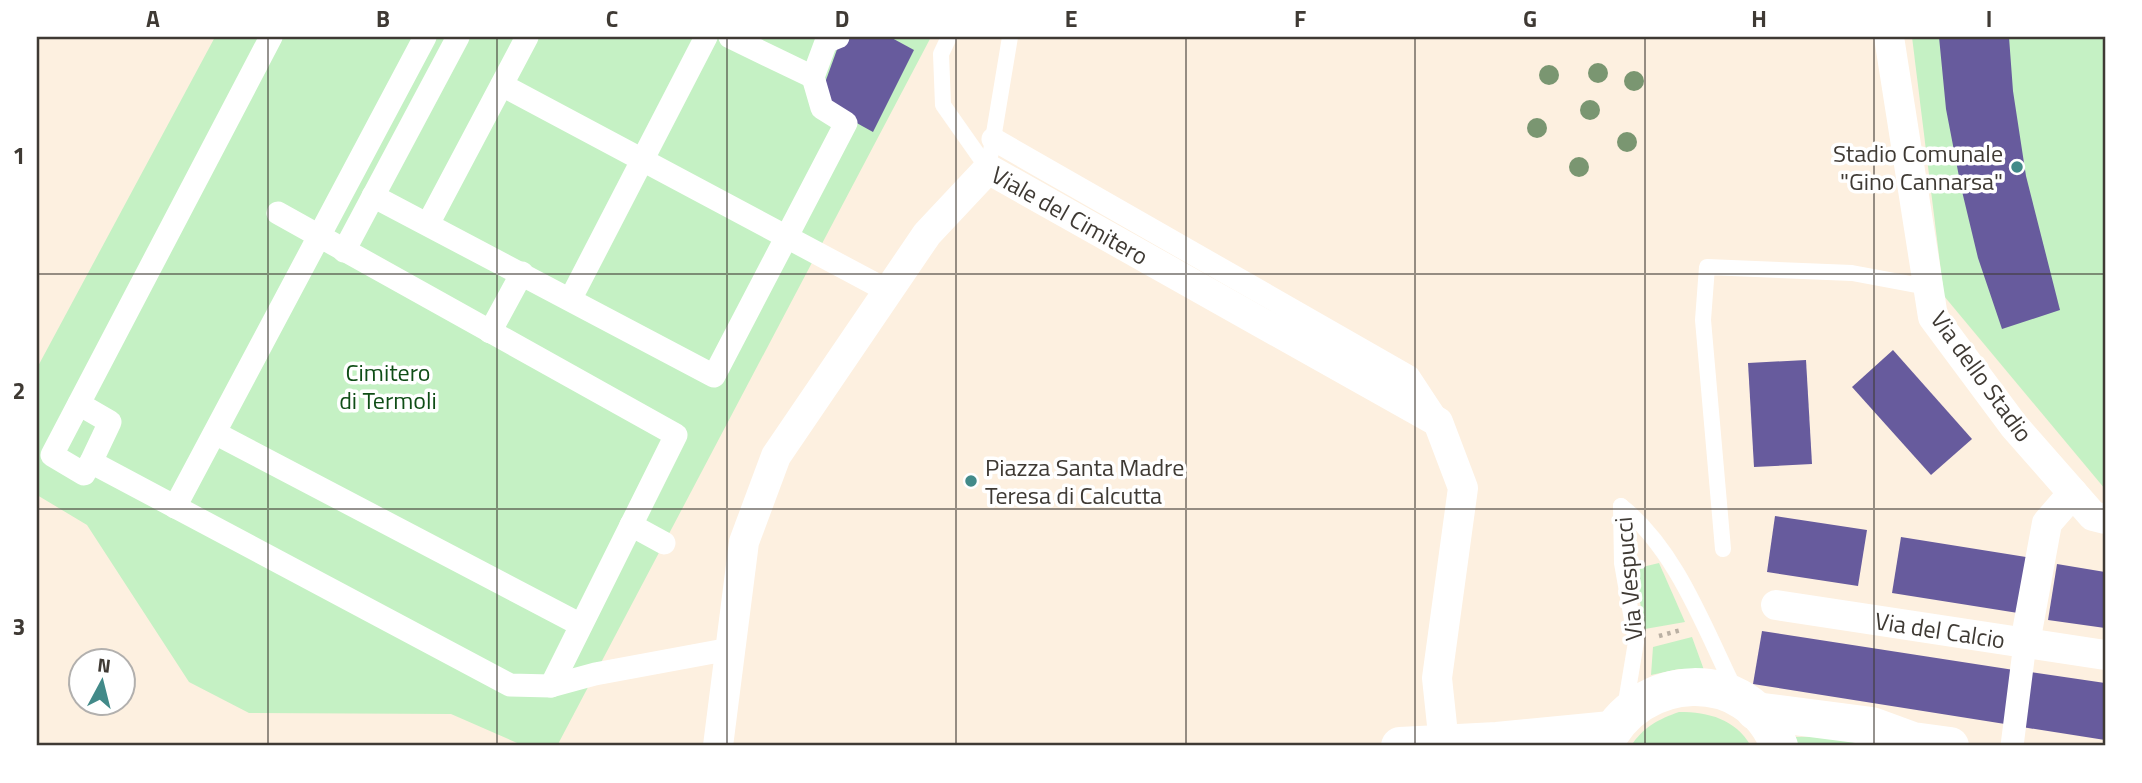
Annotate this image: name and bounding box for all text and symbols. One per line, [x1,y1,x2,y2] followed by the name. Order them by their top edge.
[146,1,160,36] text: A
[376,1,390,36] text: B
[606,1,618,36] text: C
[835,1,849,36] text: D
[1065,1,1077,36] text: E
[1294,1,1306,36] text: F
[1523,1,1537,36] text: G
[1751,1,1767,36] text: H
[1986,1,1992,36] text: I
[1833,135,2003,199] place label: Stadio Comunale "Gino Cannarsa"
[13,138,25,173] text: 1
[985,157,1155,274] street label: Viale del Cimitero
[2009,159,2025,175] marker: Stadio Comunale "Gino Cannarsa"
[1922,303,2042,449] street label: Via dello Stadio
[339,354,437,418] park label: Cimitero di Termoli
[13,373,25,408] text: 2
[985,449,1184,513] place label: Piazza Santa Madre Teresa di Calcutta
[963,473,979,489] marker: Piazza Santa Madre Teresa di Calcutta
[1605,515,1651,643] street label: Via Vespucci
[1873,602,2008,658] street label: Via del Calcio
[13,609,25,644] text: 3
[66,646,136,716] north arrow
[96,649,112,680] text: N

